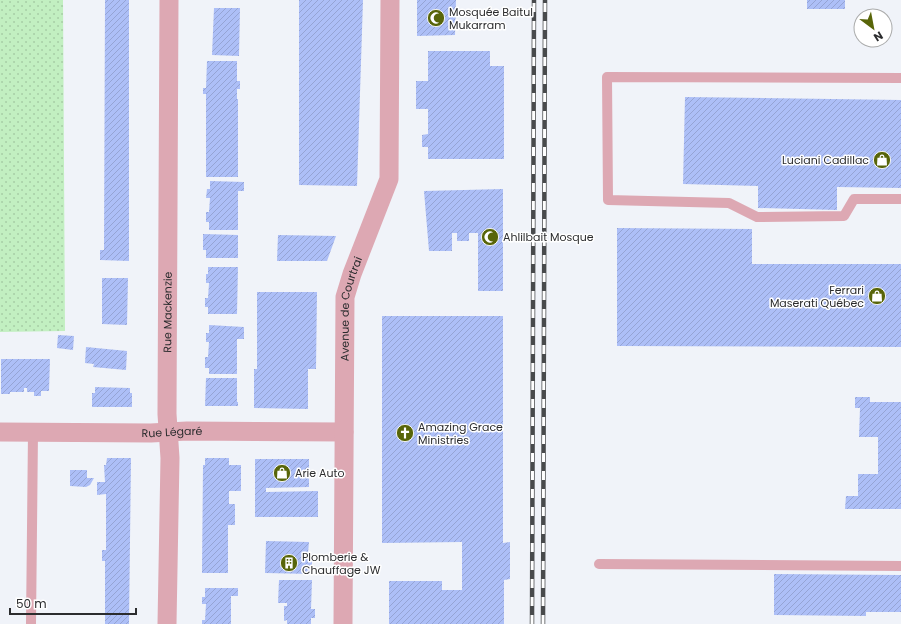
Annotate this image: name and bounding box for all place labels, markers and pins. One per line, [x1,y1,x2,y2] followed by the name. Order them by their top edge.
[449,4,533,33] place label: Mosquée Baitul Mukarram
[426,8,446,28] mosque icon: Mosquée Baitul Mukarram
[872,150,892,170] shop icon: Luciani Cadillac
[782,152,869,168] place label: Luciani Cadillac
[480,227,500,247] mosque icon: Ahlilbait Mosque
[503,229,594,245] place label: Ahlilbait Mosque
[770,282,864,311] place label: Ferrari Maserati Québec
[867,286,887,306] shop icon: Ferrari Maserati Québec
[418,419,503,448] place label: Amazing Grace Ministries
[395,423,415,443] church icon: Amazing Grace Ministries
[272,463,292,483] shop icon: Arie Auto
[295,465,344,481] place label: Arie Auto
[302,549,381,578] place label: Plomberie & Chauffage JW
[279,553,299,573] building icon: Plomberie & Chauffage JW

